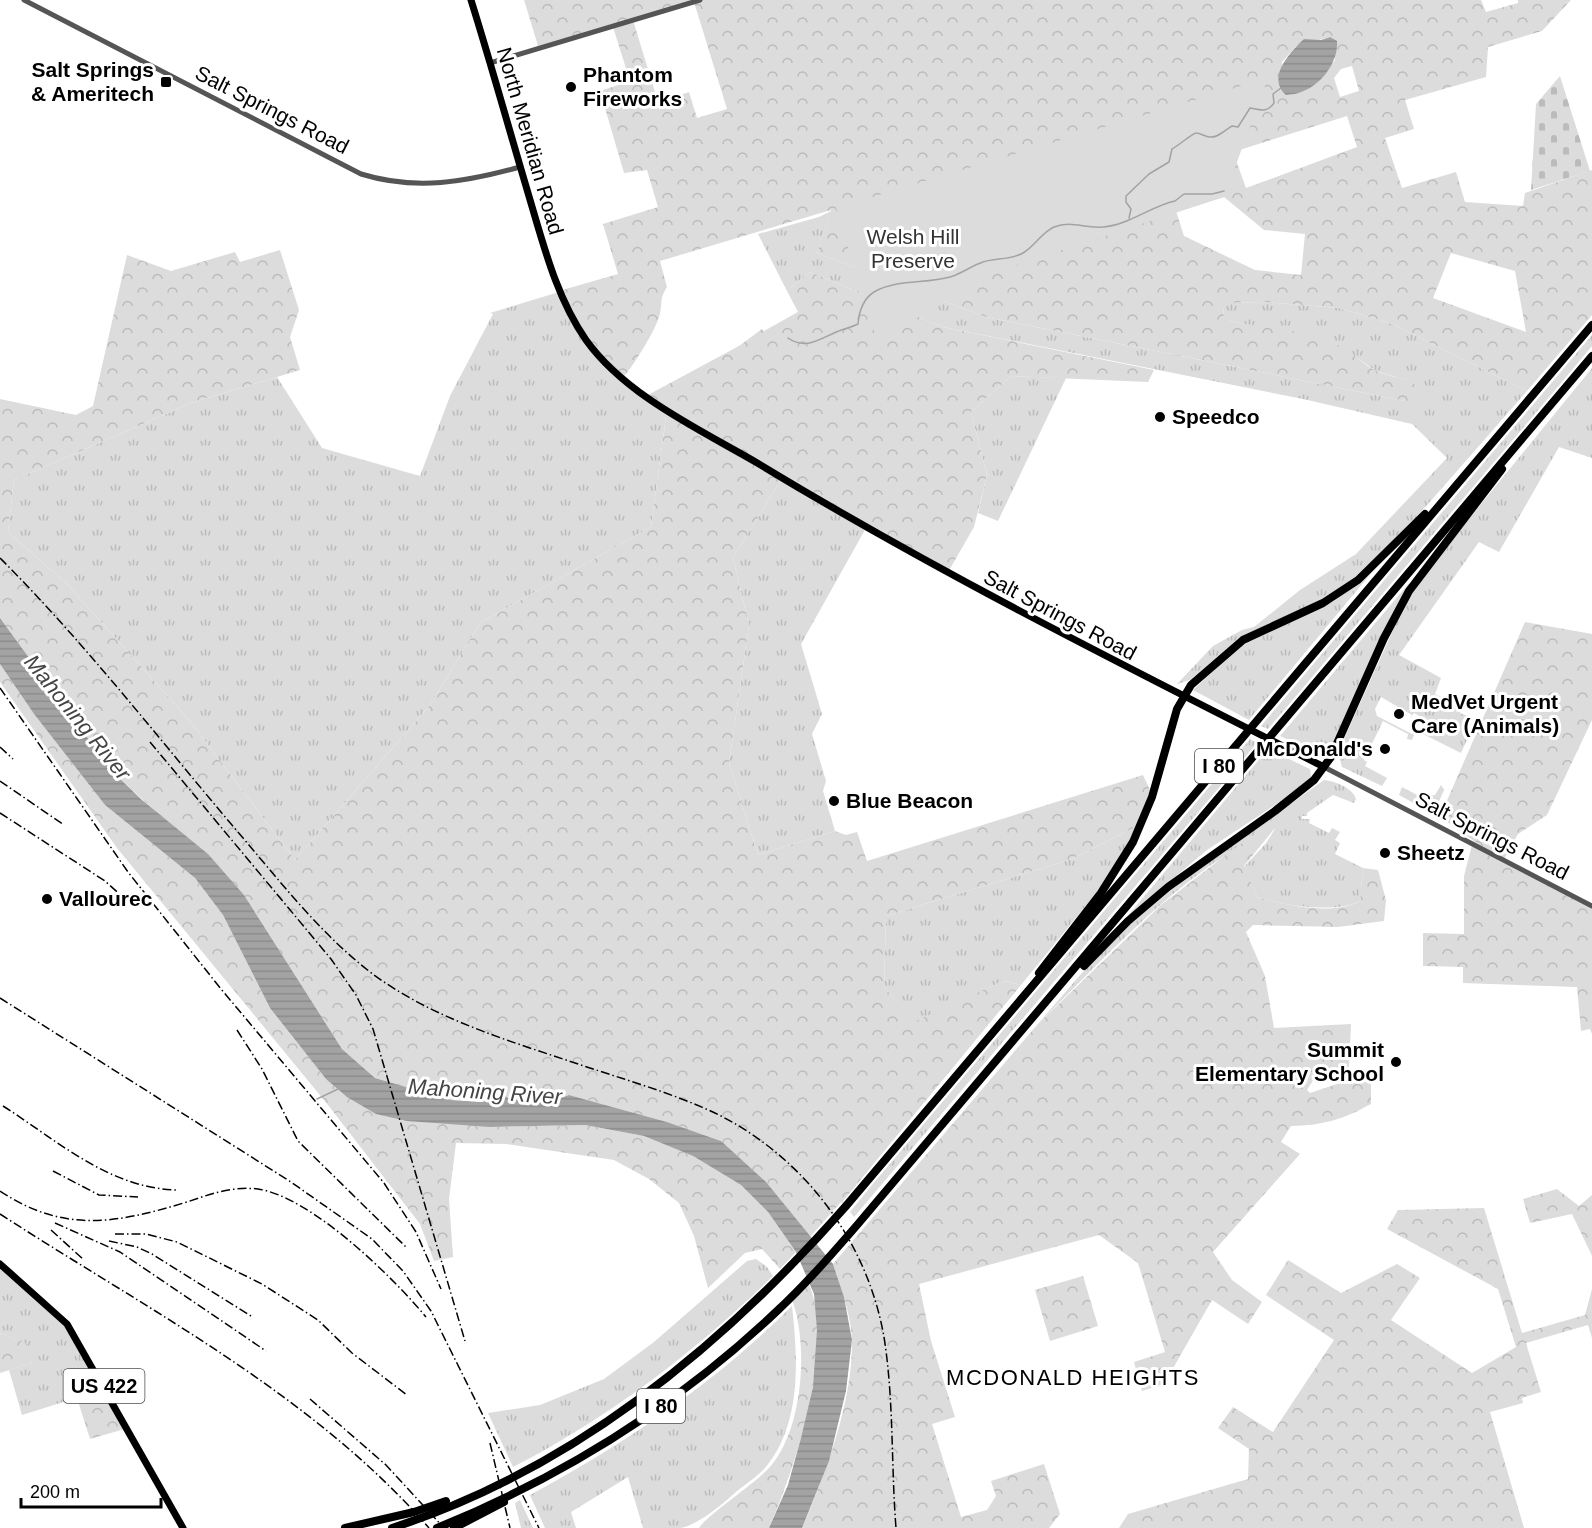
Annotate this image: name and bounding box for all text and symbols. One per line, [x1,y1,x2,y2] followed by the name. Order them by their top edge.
[493,45,568,237] street label: North Meridian Road
[31,58,154,105] place label: Salt Springs & Ameritech
[192,61,353,158] street label: Salt Springs Road
[583,63,682,110] place label: Phantom Fireworks
[159,75,173,89] marker: Salt Springs & Ameritech
[564,80,578,94] marker: Phantom Fireworks
[867,225,959,272] park label: Welsh Hill Preserve
[1172,405,1260,428] place label: Speedco
[1153,410,1167,424] marker: Speedco
[980,565,1140,664] street label: Salt Springs Road
[19,650,137,786] water label: Mahoning River
[1411,690,1559,737] place label: MedVet Urgent Care (Animals)
[1392,707,1406,721] marker: MedVet Urgent Care (Animals)
[1256,737,1373,760] place label: McDonald's
[1378,742,1392,756] marker: McDonald's
[1195,749,1243,783] road number: I 80
[1412,787,1573,884] street label: Salt Springs Road
[846,789,973,812] place label: Blue Beacon
[827,794,841,808] marker: Blue Beacon
[1397,841,1465,864] place label: Sheetz
[1378,846,1392,860] marker: Sheetz
[59,887,153,910] place label: Vallourec
[40,892,54,906] marker: Vallourec
[1195,1038,1384,1085] place label: Summit Elementary School
[1389,1055,1403,1069] marker: Summit Elementary School
[407,1074,564,1109] water label: Mahoning River
[946,1365,1200,1390] district label: MCDONALD HEIGHTS
[63,1369,144,1403] road number: US 422
[637,1389,685,1423] road number: I 80
[21,1471,160,1509] scale bar
[30,1482,80,1502] text: 200 m

